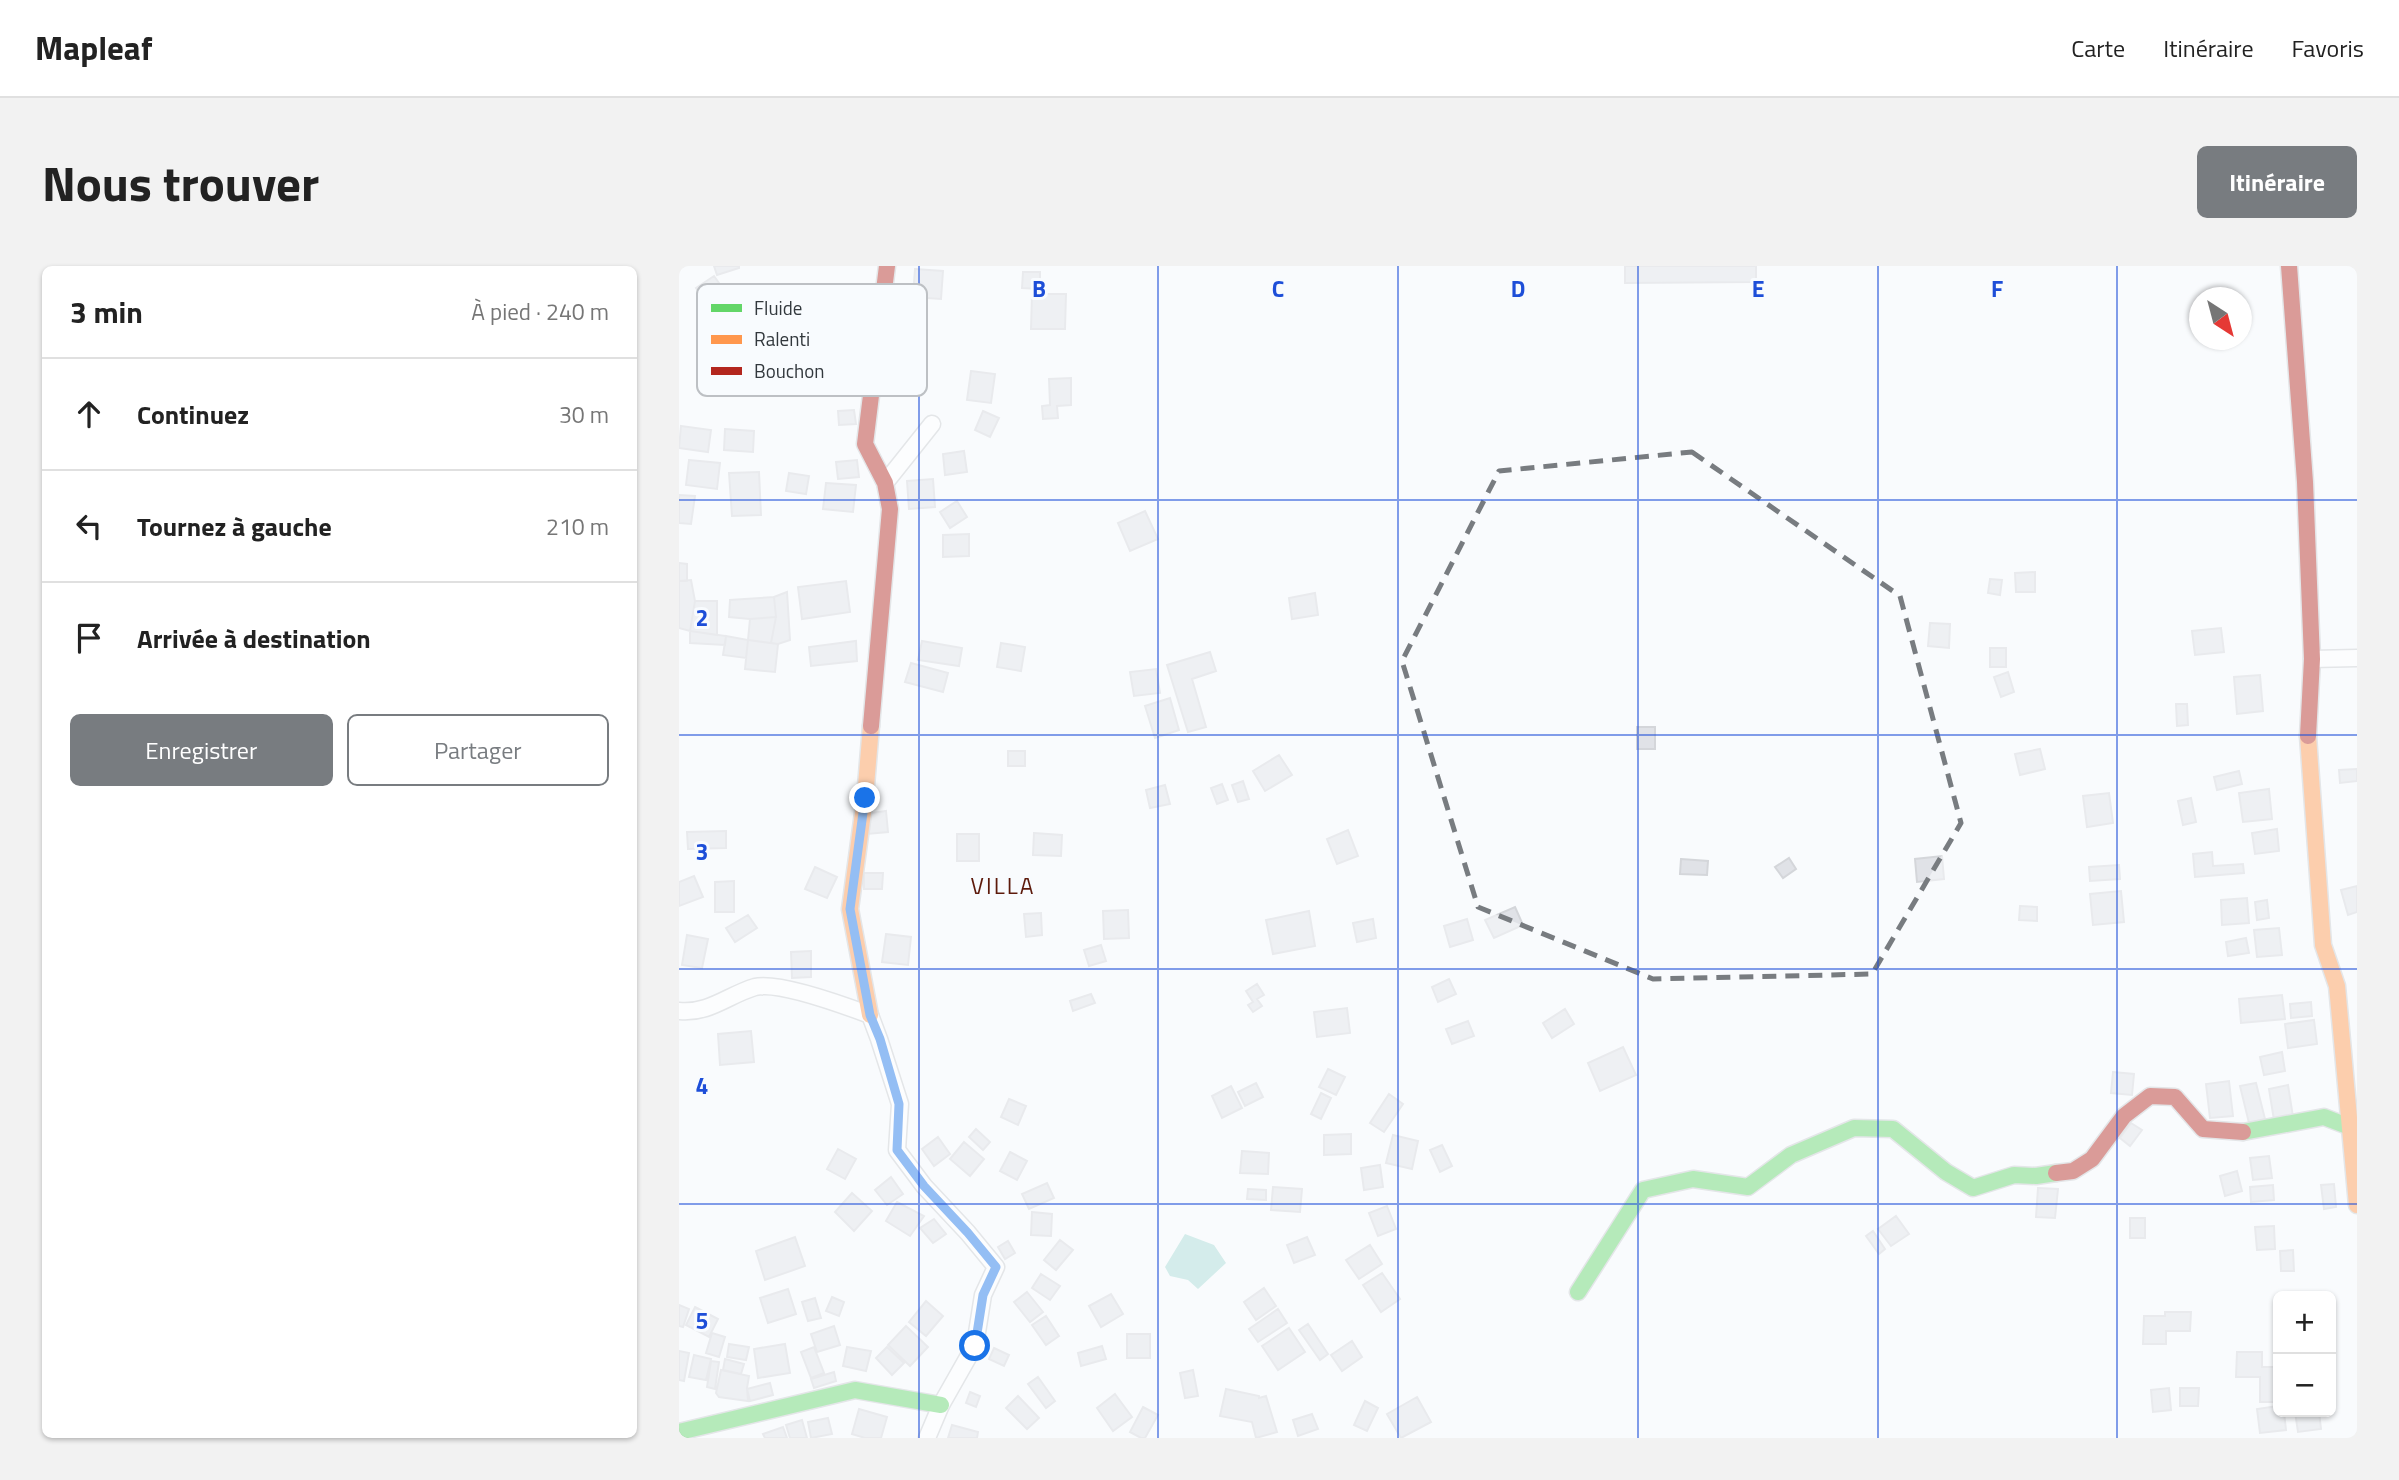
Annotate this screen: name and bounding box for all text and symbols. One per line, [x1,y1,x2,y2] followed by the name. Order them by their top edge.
[35,23,153,73] text: Mapleaf
[2071,30,2125,66] text: Carte
[2163,30,2254,66] text: Itinéraire
[2292,30,2364,66] text: Favoris
[42,145,319,220] text: Nous trouver
[2197,146,2357,218] button: Itinéraire
[1032,271,1046,306] text: B
[1272,271,1284,306] text: C
[1511,271,1525,306] text: D
[1752,271,1764,306] text: E
[1991,271,2003,306] text: F
[697,284,927,396] legend
[2189,287,2252,350] north arrow
[70,289,143,335] text: 3 min
[754,293,802,322] text: Fluide
[471,294,609,329] text: À pied · 240 m
[754,324,810,353] text: Ralenti
[754,356,825,385] text: Bouchon
[70,395,108,433] icon: ahead
[137,395,249,434] text: Continuez
[559,397,609,432] text: 30 m
[70,507,108,545] icon: left
[137,507,332,546] text: Tournez à gauche
[546,509,609,544] text: 210 m
[696,600,708,635] text: 2
[70,619,108,657] icon: arrive
[137,619,371,658] text: Arrivée à destination
[70,714,333,786] button: Enregistrer
[347,714,609,786] button: Partager
[849,782,880,813] route end
[696,834,708,869] text: 3
[971,868,1035,903] district label: VILLA
[696,1068,708,1103] text: 4
[2273,1291,2336,1417] map controls
[2273,1291,2336,1354] button: +
[696,1303,708,1338] text: 5
[959,1330,990,1361] route start
[2273,1354,2336,1417] button: −

